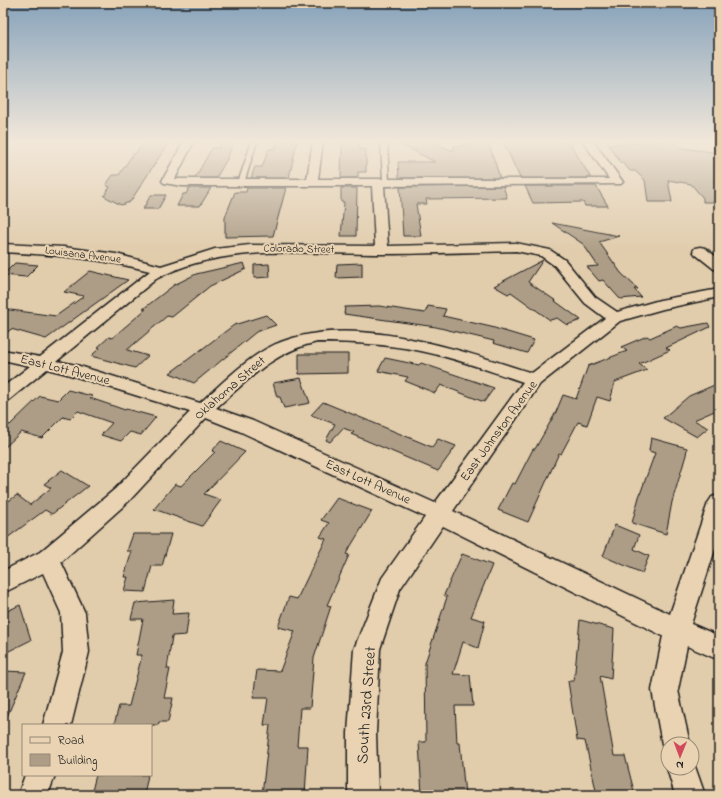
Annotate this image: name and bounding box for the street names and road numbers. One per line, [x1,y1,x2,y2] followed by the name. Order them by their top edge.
[264,240,335,258] street label: Colorado Street
[44,242,122,268] street label: Louisana Avenue
[18,350,112,390] street label: East Lott Avenue
[190,351,270,425] street label: Oklahoma Street
[456,376,542,485] street label: East Johnston Avenue
[322,455,414,509] street label: East Lott Avenue
[351,645,383,764] street label: South 23rd Street

